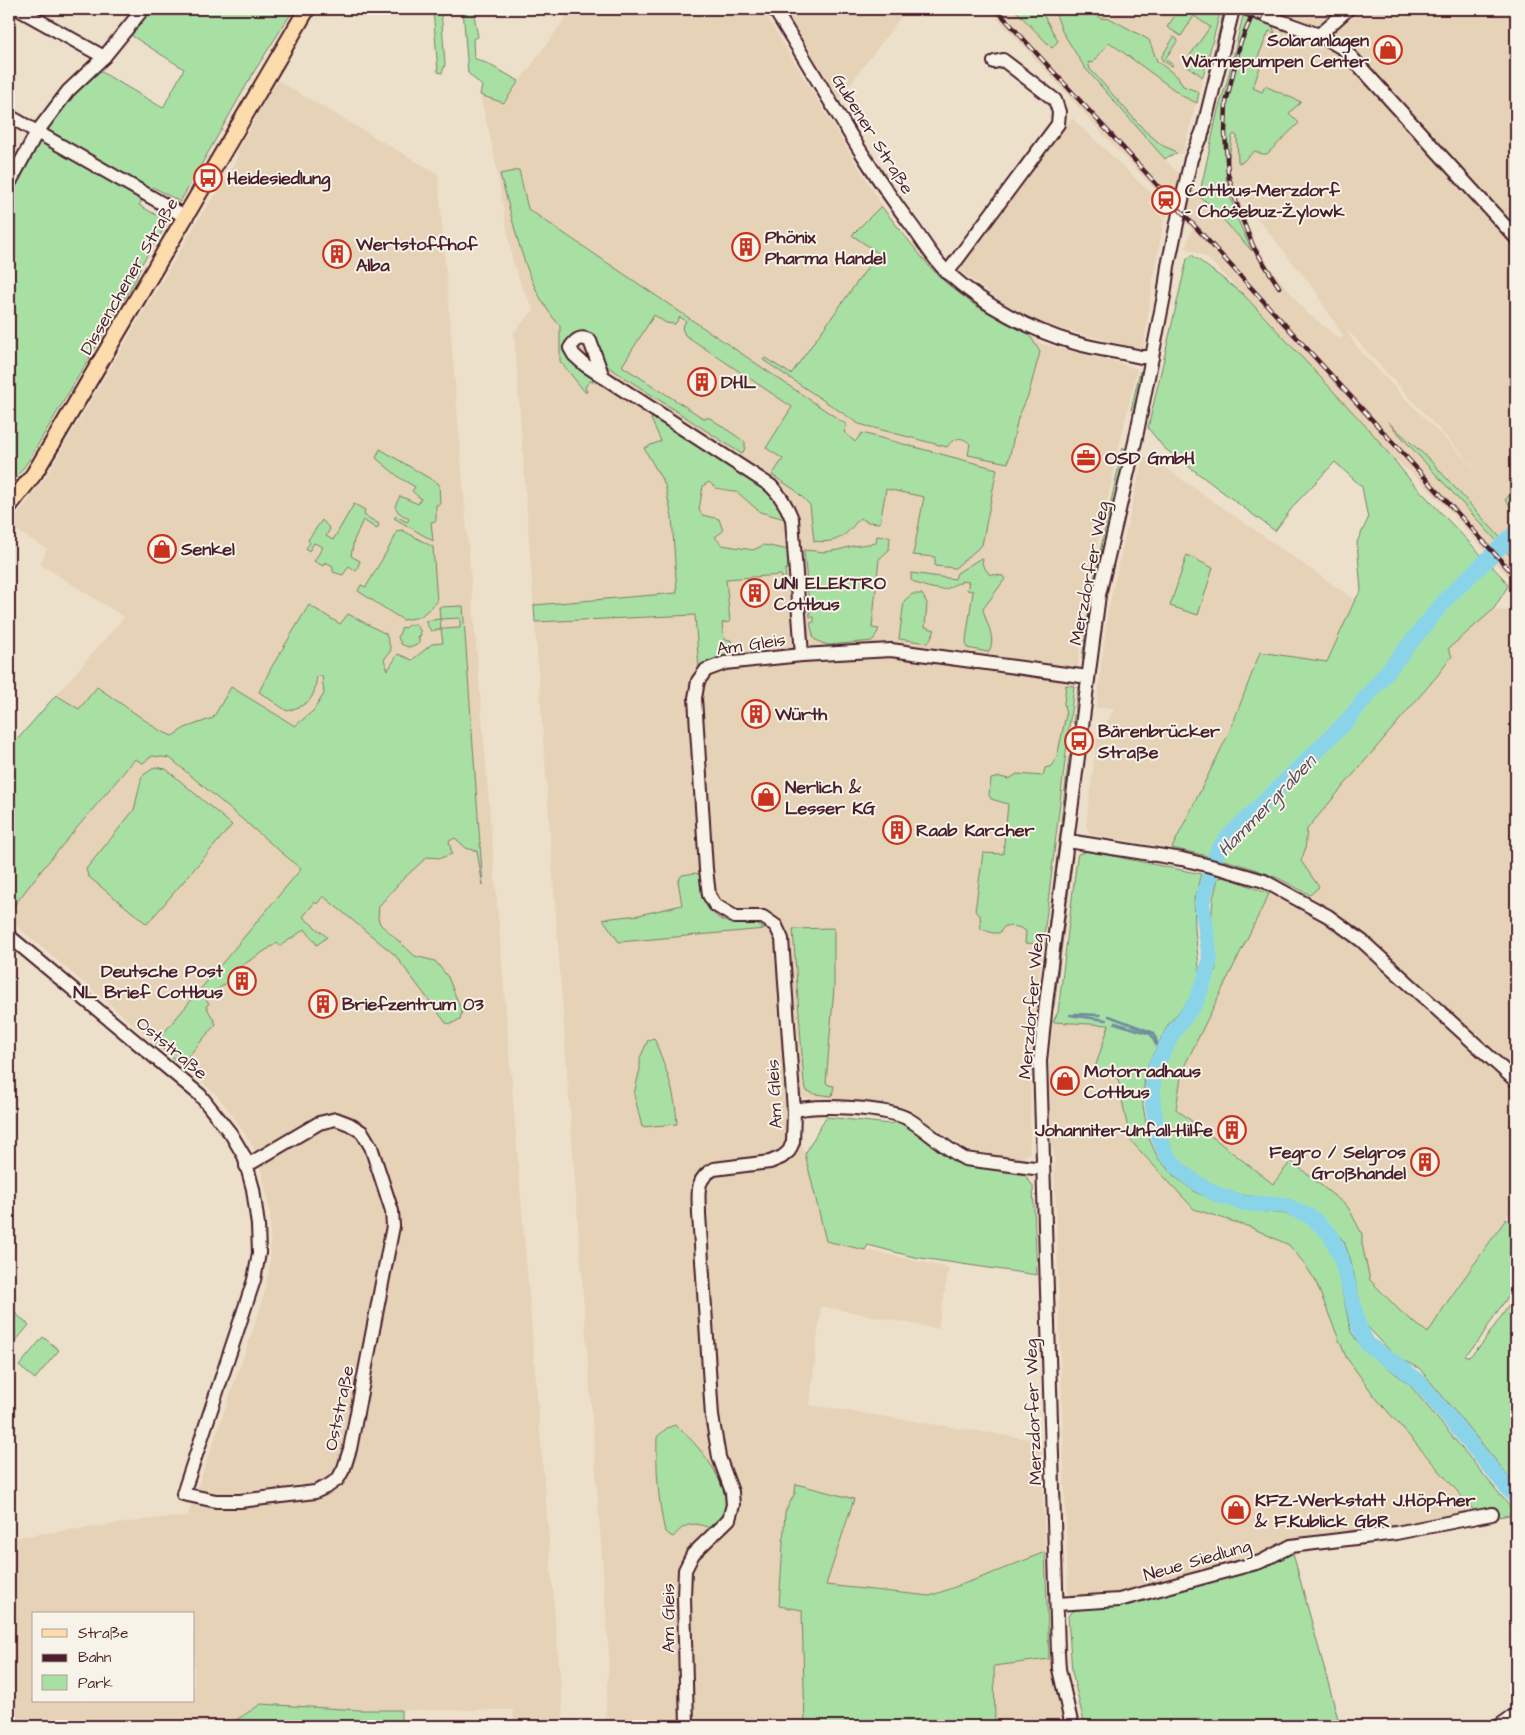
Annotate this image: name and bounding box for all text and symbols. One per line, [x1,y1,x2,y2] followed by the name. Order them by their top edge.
[1181,28,1369,74] place label: Solaranlagen Wärmepumpen Center
[1373,35,1403,65] shop icon: Solaranlagen Wärmepumpen Center
[825,69,920,200] street label: Gubener Straße
[193,163,223,193] bus stop icon: Heidesiedlung
[227,166,331,192] place label: Heidesiedlung
[1185,178,1346,225] place label: Cottbus-Merzdorf - Chóśebuz-Žylowk
[1151,185,1181,215] station icon: Cottbus-Merzdorf - Chóśebuz-Žylowk
[74,193,185,359] street label: Dissenchener Straße
[765,225,886,271] place label: Phönix Pharma Handel
[355,232,479,278] place label: Wertstoffhof Alba
[731,232,761,262] building icon: Phönix Pharma Handel
[322,239,352,269] building icon: Wertstoffhof Alba
[687,367,717,397] building icon: DHL
[721,370,757,395] place label: DHL
[1071,443,1101,473] office icon: OSD GmbH
[1105,446,1195,471] place label: OSD GmbH
[1063,499,1117,647] street label: Merzdorfer Weg
[147,534,177,564] shop icon: Senkel
[180,537,235,562] place label: Senkel
[774,571,886,617] place label: UNI ELEKTRO Cottbus
[740,578,770,608] building icon: UNI ELEKTRO Cottbus
[715,627,787,662] street label: Am Gleis
[741,699,771,729] building icon: Würth
[774,702,828,727] place label: Würth
[1097,719,1220,765] place label: Bärenbrücker Straße
[1064,726,1094,756] bus stop icon: Bärenbrücker Straße
[1212,748,1324,863] water label: Hammergraben
[785,775,876,821] place label: Nerlich & Lesser KG
[751,782,781,812] shop icon: Nerlich & Lesser KG
[882,815,912,845] building icon: Raab Karcher
[916,818,1034,843] place label: Raab Karcher
[1013,932,1051,1080] street label: Merzdorfer Weg
[73,959,224,1005] place label: Deutsche Post NL Brief Cottbus
[227,966,257,996] building icon: Deutsche Post NL Brief Cottbus
[308,989,338,1019] building icon: Briefzentrum 03
[342,992,484,1017] place label: Briefzentrum 03
[131,1011,213,1086] street label: Oststraße
[760,1059,789,1129] street label: Am Gleis
[1084,1059,1201,1105] place label: Motorradhaus Cottbus
[1050,1066,1080,1096] shop icon: Motorradhaus Cottbus
[1217,1115,1247,1145] building icon: Johanniter-Unfall-Hilfe
[1034,1118,1213,1143] place label: Johanniter-Unfall-Hilfe
[1269,1140,1406,1186] place label: Fegro / Selgros Großhandel
[1410,1147,1440,1177] building icon: Fegro / Selgros Großhandel
[1018,1338,1050,1486] street label: Merzdorfer Weg
[318,1363,361,1453] street label: Oststraße
[1254,1488,1475,1534] place label: KFZ-Werkstatt J.Höpfner & F.Kublick GbR
[1221,1495,1251,1525] shop icon: KFZ-Werkstatt J.Höpfner & F.Kublick GbR
[1141,1533,1254,1589] street label: Neue Siedlung
[656,1583,681,1653] street label: Am Gleis
[32,1612,195,1702] legend
[78,1623,128,1644] text: Straße
[78,1647,112,1668] text: Bahn
[78,1673,113,1694] text: Park

